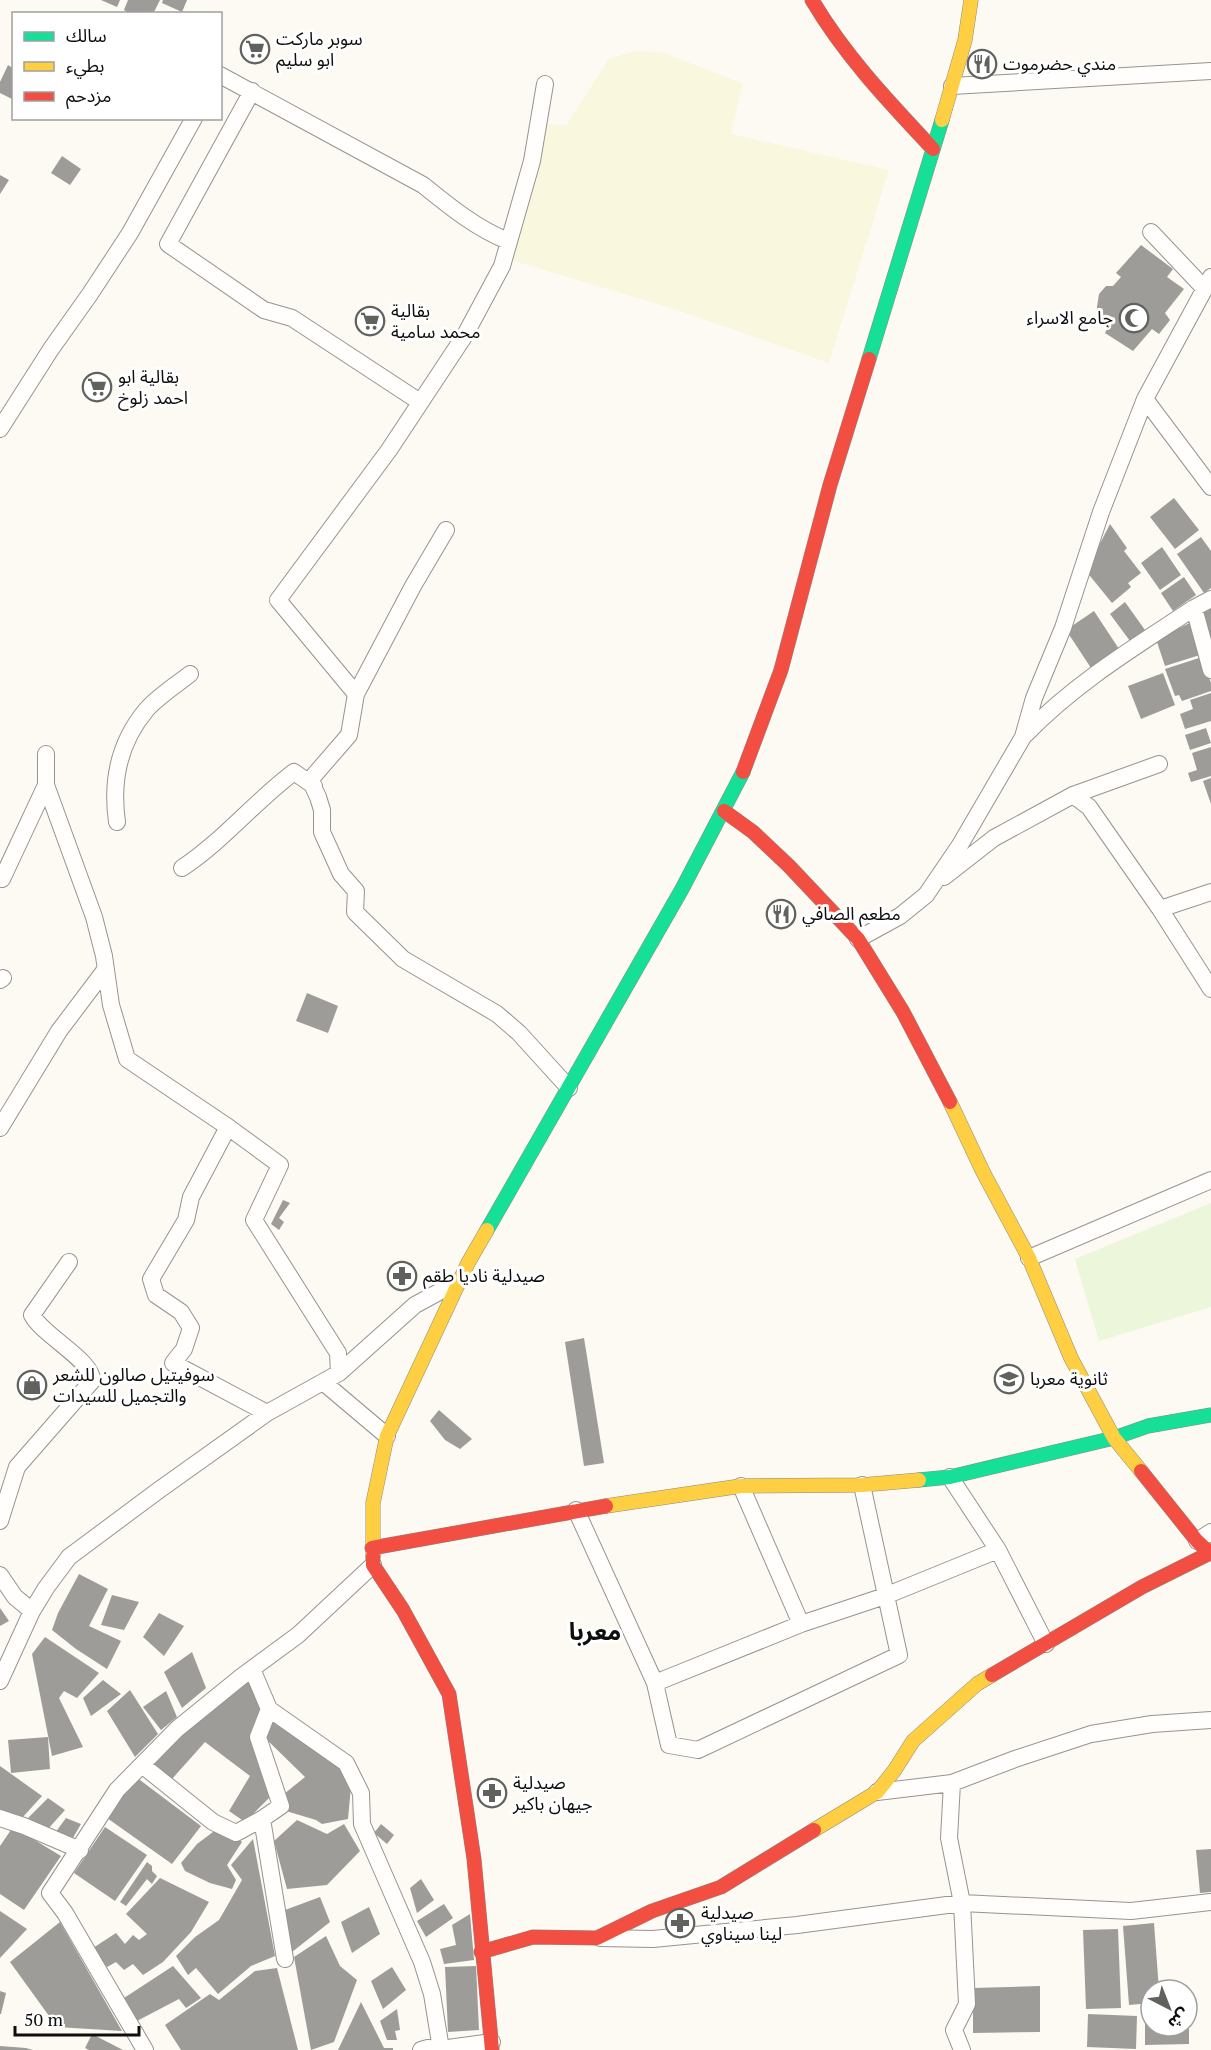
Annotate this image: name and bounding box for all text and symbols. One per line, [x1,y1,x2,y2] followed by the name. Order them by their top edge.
[12,12,222,120] legend
[66,23,107,47] text: سالك
[276,26,363,73] place label: سوبر ماركت ابو سليم
[239,33,271,65] supermarket icon: سوبر ماركت ابو سليم
[966,48,998,80] restaurant icon: مندي حضرموت
[1003,51,1116,77] place label: مندي حضرموت
[66,53,104,79] text: بطيء
[66,83,111,109] text: مزدحم
[391,298,481,343] place label: بقالية محمد سامية
[1118,302,1150,334] mosque icon: جامع الاسراء
[354,305,386,337] supermarket icon: بقالية محمد سامية
[1027,305,1113,332] place label: جامع الاسراء
[118,364,188,411] place label: بقالية ابو احمد زلوخ
[81,371,113,403] supermarket icon: بقالية ابو احمد زلوخ
[765,898,797,930] restaurant icon: مطعم الصافي
[802,901,901,927] place label: مطعم الصافي
[386,1260,418,1292] pharmacy icon: صيدلية ناديا طقم
[423,1263,545,1289] place label: صيدلية ناديا طقم
[52,1362,215,1407] place label: سوفيتيل صالون للشعر والتجميل للسيدات
[993,1363,1025,1395] school or university icon: ثانوية معربا
[1030,1366,1108,1390] place label: ثانوية معربا
[16,1369,48,1401] shop icon: سوفيتيل صالون للشعر والتجميل للسيدات
[569,1615,621,1647] district label: معربا
[512,1770,593,1815] place label: صيدلية جيهان باكير
[476,1777,508,1809] pharmacy icon: صيدلية جيهان باكير
[701,1900,782,1947] place label: صيدلية لينا سيناوي
[664,1907,696,1939] pharmacy icon: صيدلية لينا سيناوي
[1139,1978,1199,2038] north arrow
[15,1999,140,2037] scale bar
[1163,2004,1195,2035] text: ش
[24,2007,64,2031] text: 50 m

